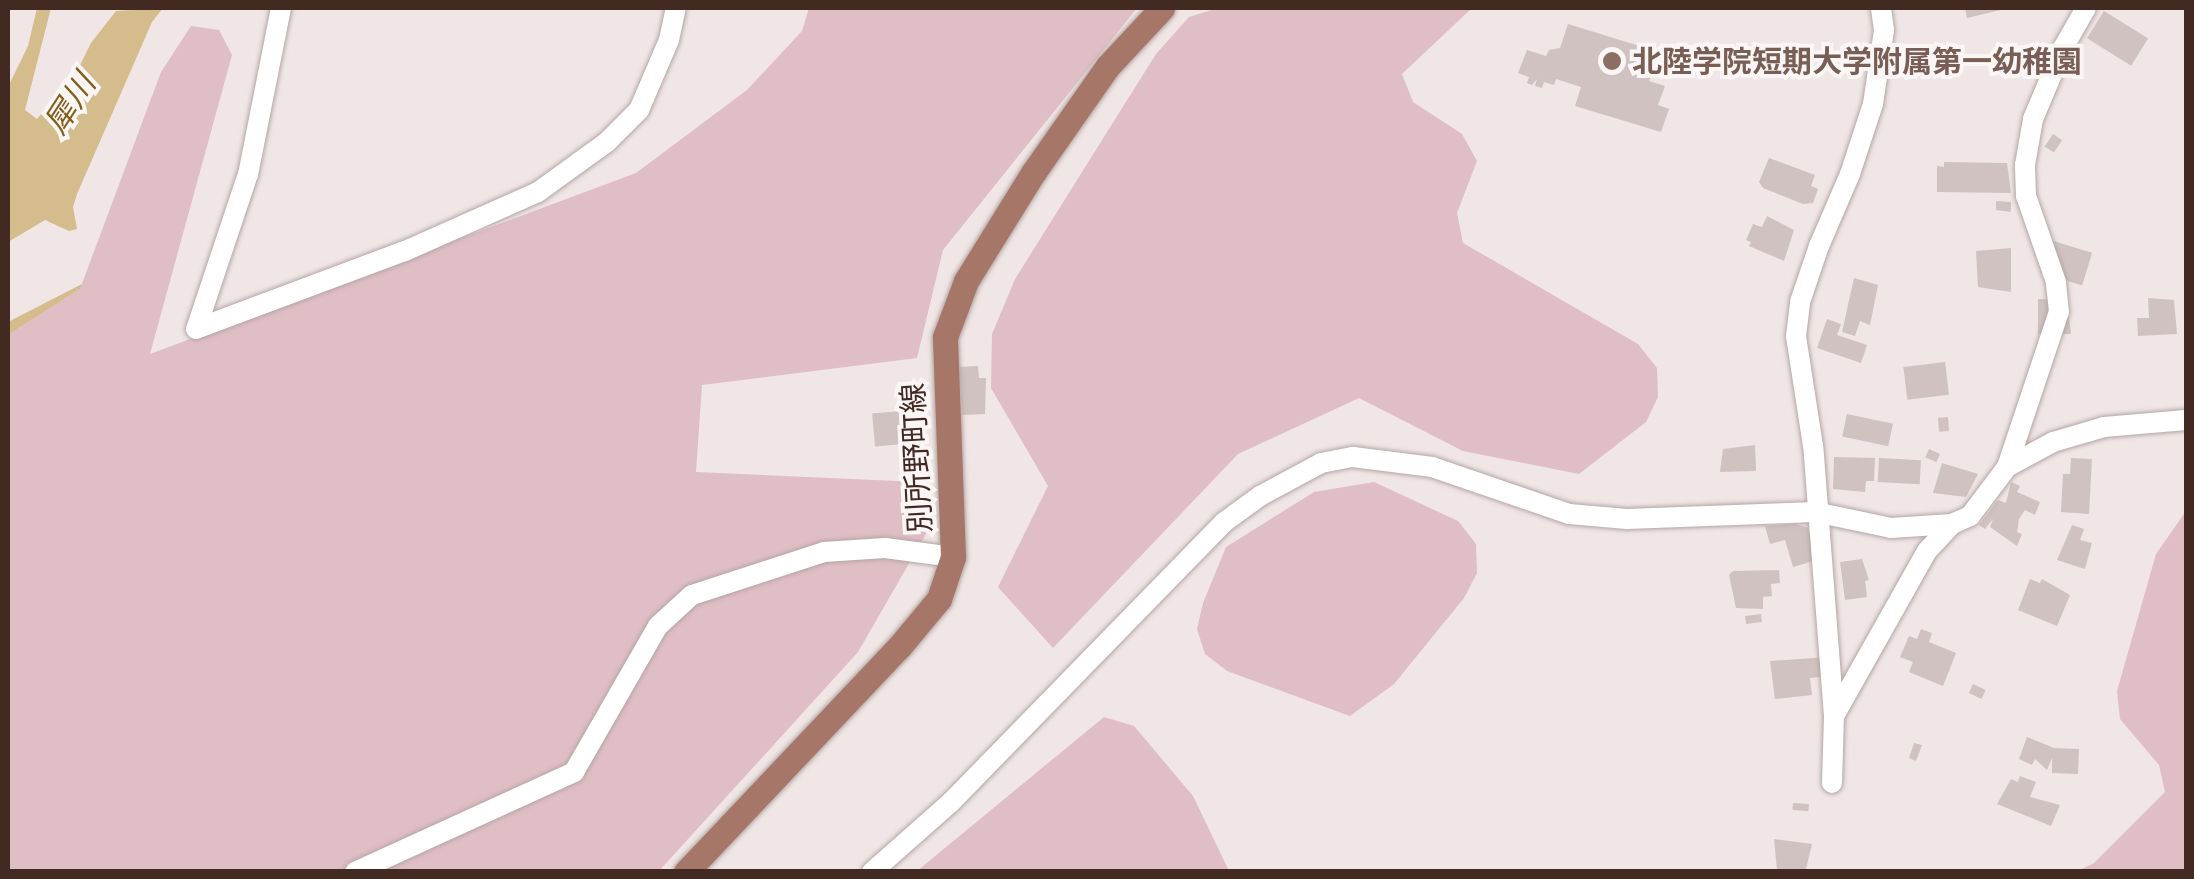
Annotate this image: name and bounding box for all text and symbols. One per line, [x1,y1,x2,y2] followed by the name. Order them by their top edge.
[1632,43,2082,79] place label: 北陸学院短期大学附属第一幼稚園
[1601,50,1623,72] marker: 北陸学院短期大学附属第一幼稚園
[36,67,104,141] water label: 犀川
[894,382,938,534] street label: 別所野町線

